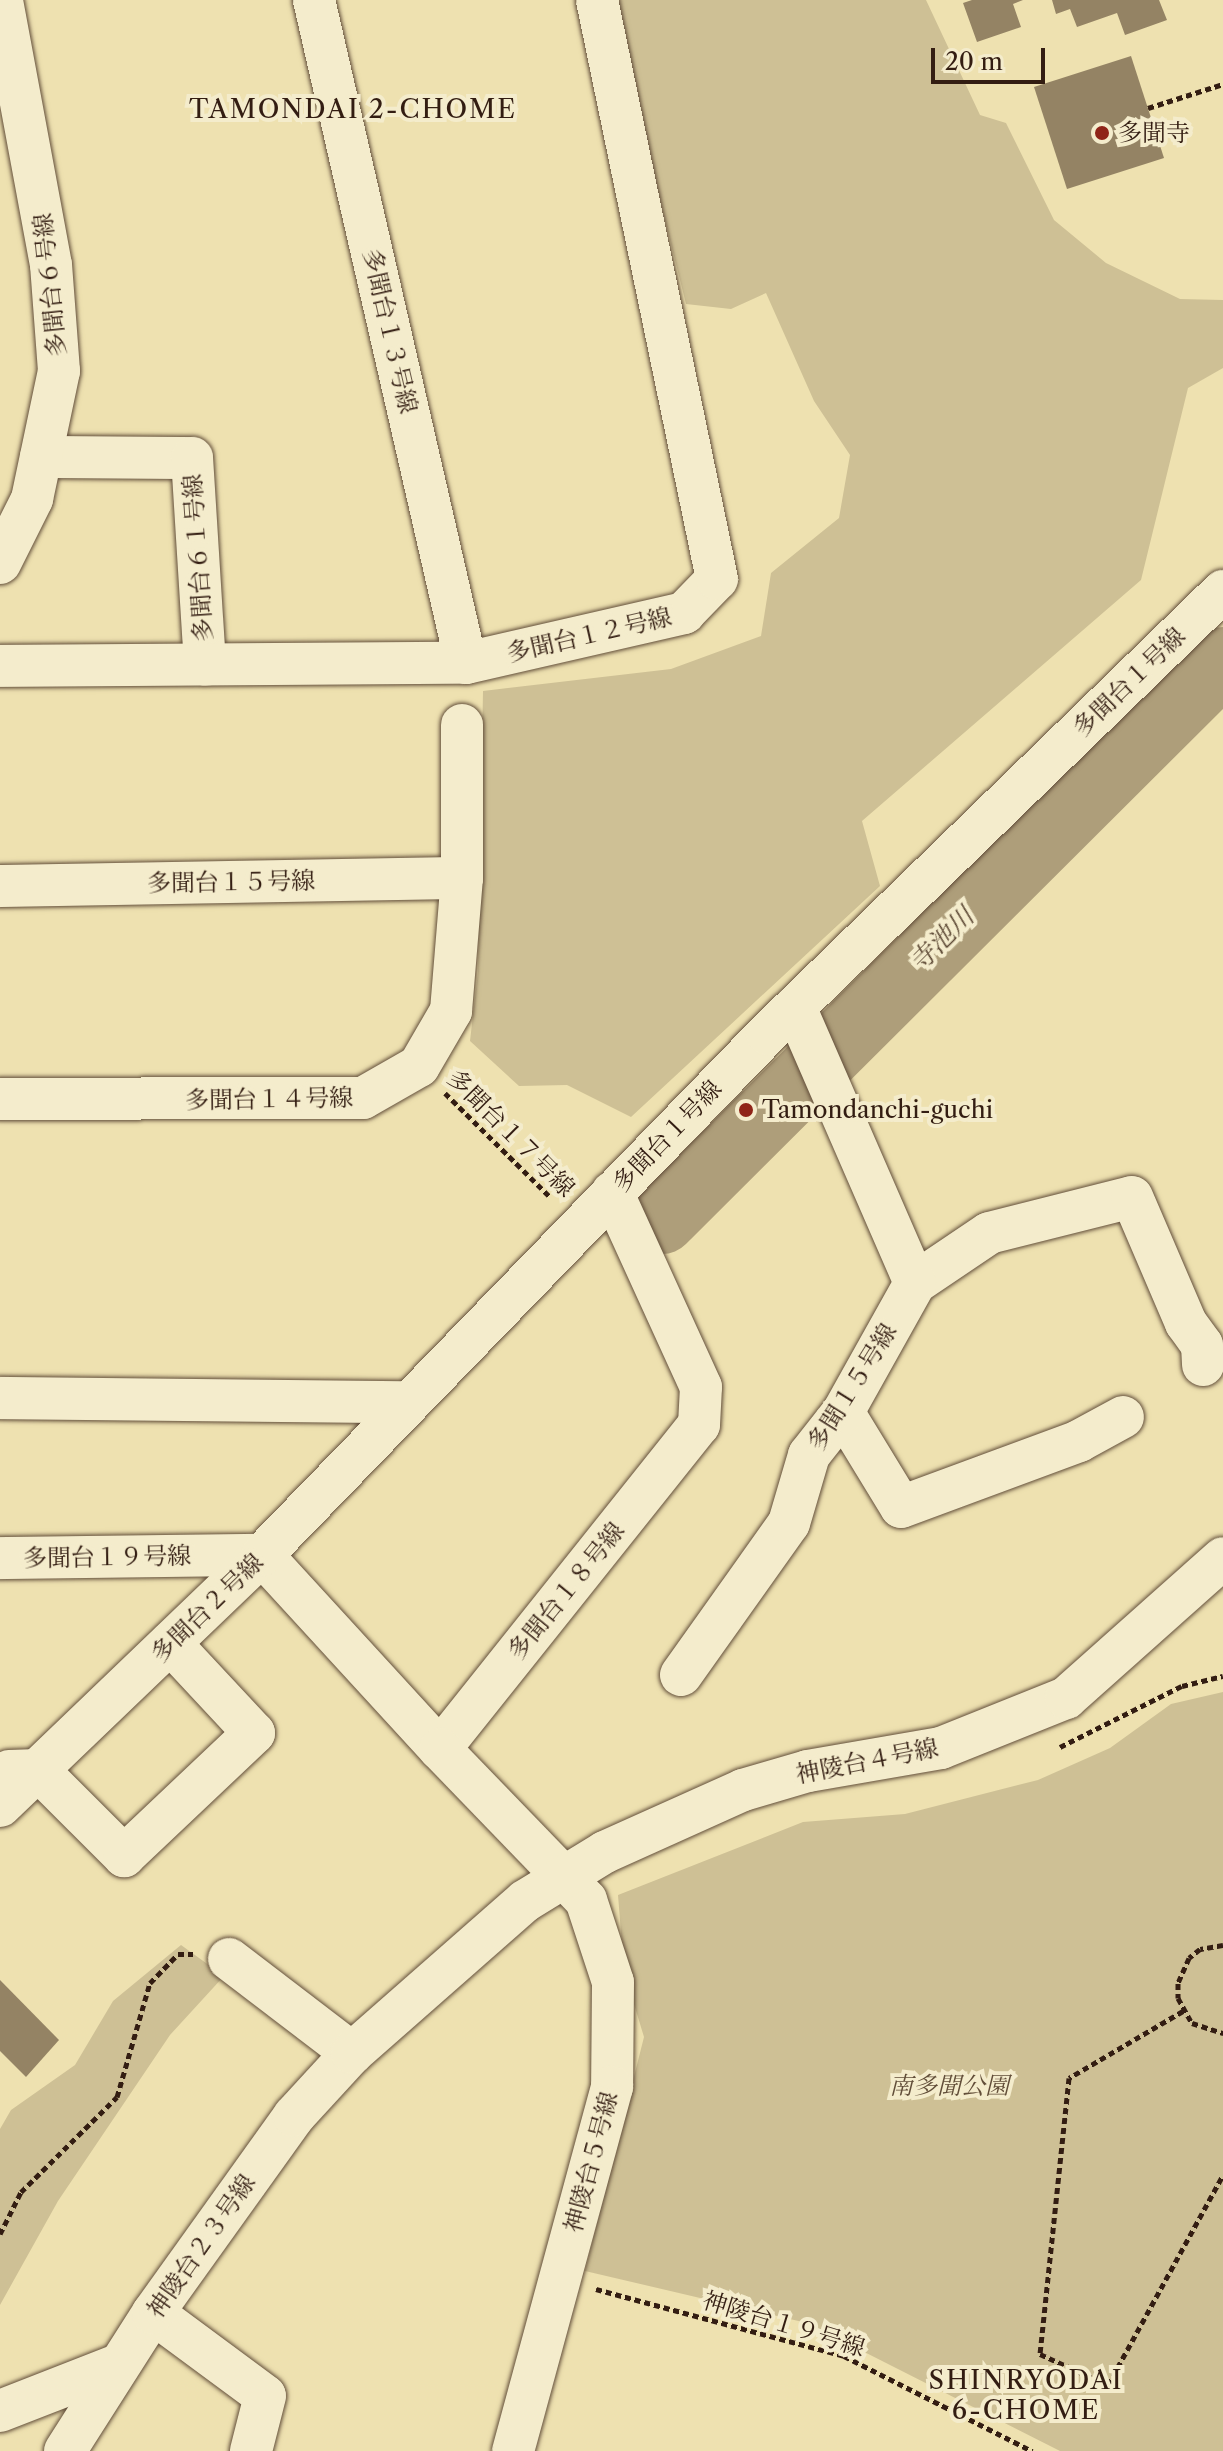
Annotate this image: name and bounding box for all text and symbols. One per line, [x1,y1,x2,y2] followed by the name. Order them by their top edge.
[935,32,1049,82] scale bar
[945,47,1003,76] text: 20 m
[189,94,517,126] district label: TAMONDAI 2-CHOME
[1118,119,1190,147] place label: 多聞寺
[1093,124,1111,142] marker: 多聞寺
[28,212,72,358] street label: 多聞台６号線
[357,246,423,416] street label: 多聞台１３号線
[178,473,218,643] street label: 多聞台６１号線
[504,602,674,668] street label: 多聞台１２号線
[1067,622,1191,742] street label: 多聞台１号線
[147,866,315,898] street label: 多聞台１５号線
[903,901,981,979] water label: 寺池川
[441,1063,581,1203] street label: 多聞台１７号線
[607,1074,727,1198] street label: 多聞台１号線
[185,1083,353,1115] street label: 多聞台１４号線
[762,1096,993,1124] place label: Tamondanchi-guchi
[737,1101,755,1119] marker: Tamondanchi-guchi
[802,1318,902,1456] street label: 多聞１５号線
[502,1517,630,1665] street label: 多聞台１８号線
[23,1541,191,1573] street label: 多聞台１９号線
[145,1548,269,1668] street label: 多聞台２号線
[794,1733,940,1789] street label: 神陵台４号線
[889,2072,1009,2100] park label: 南多聞公園
[558,2089,624,2235] street label: 神陵台５号線
[141,2169,261,2323] street label: 神陵台２３号線
[699,2286,869,2362] street label: 神陵台１９号線
[928,2365,1124,2426] district label: SHINRYODAI 6-CHOME

